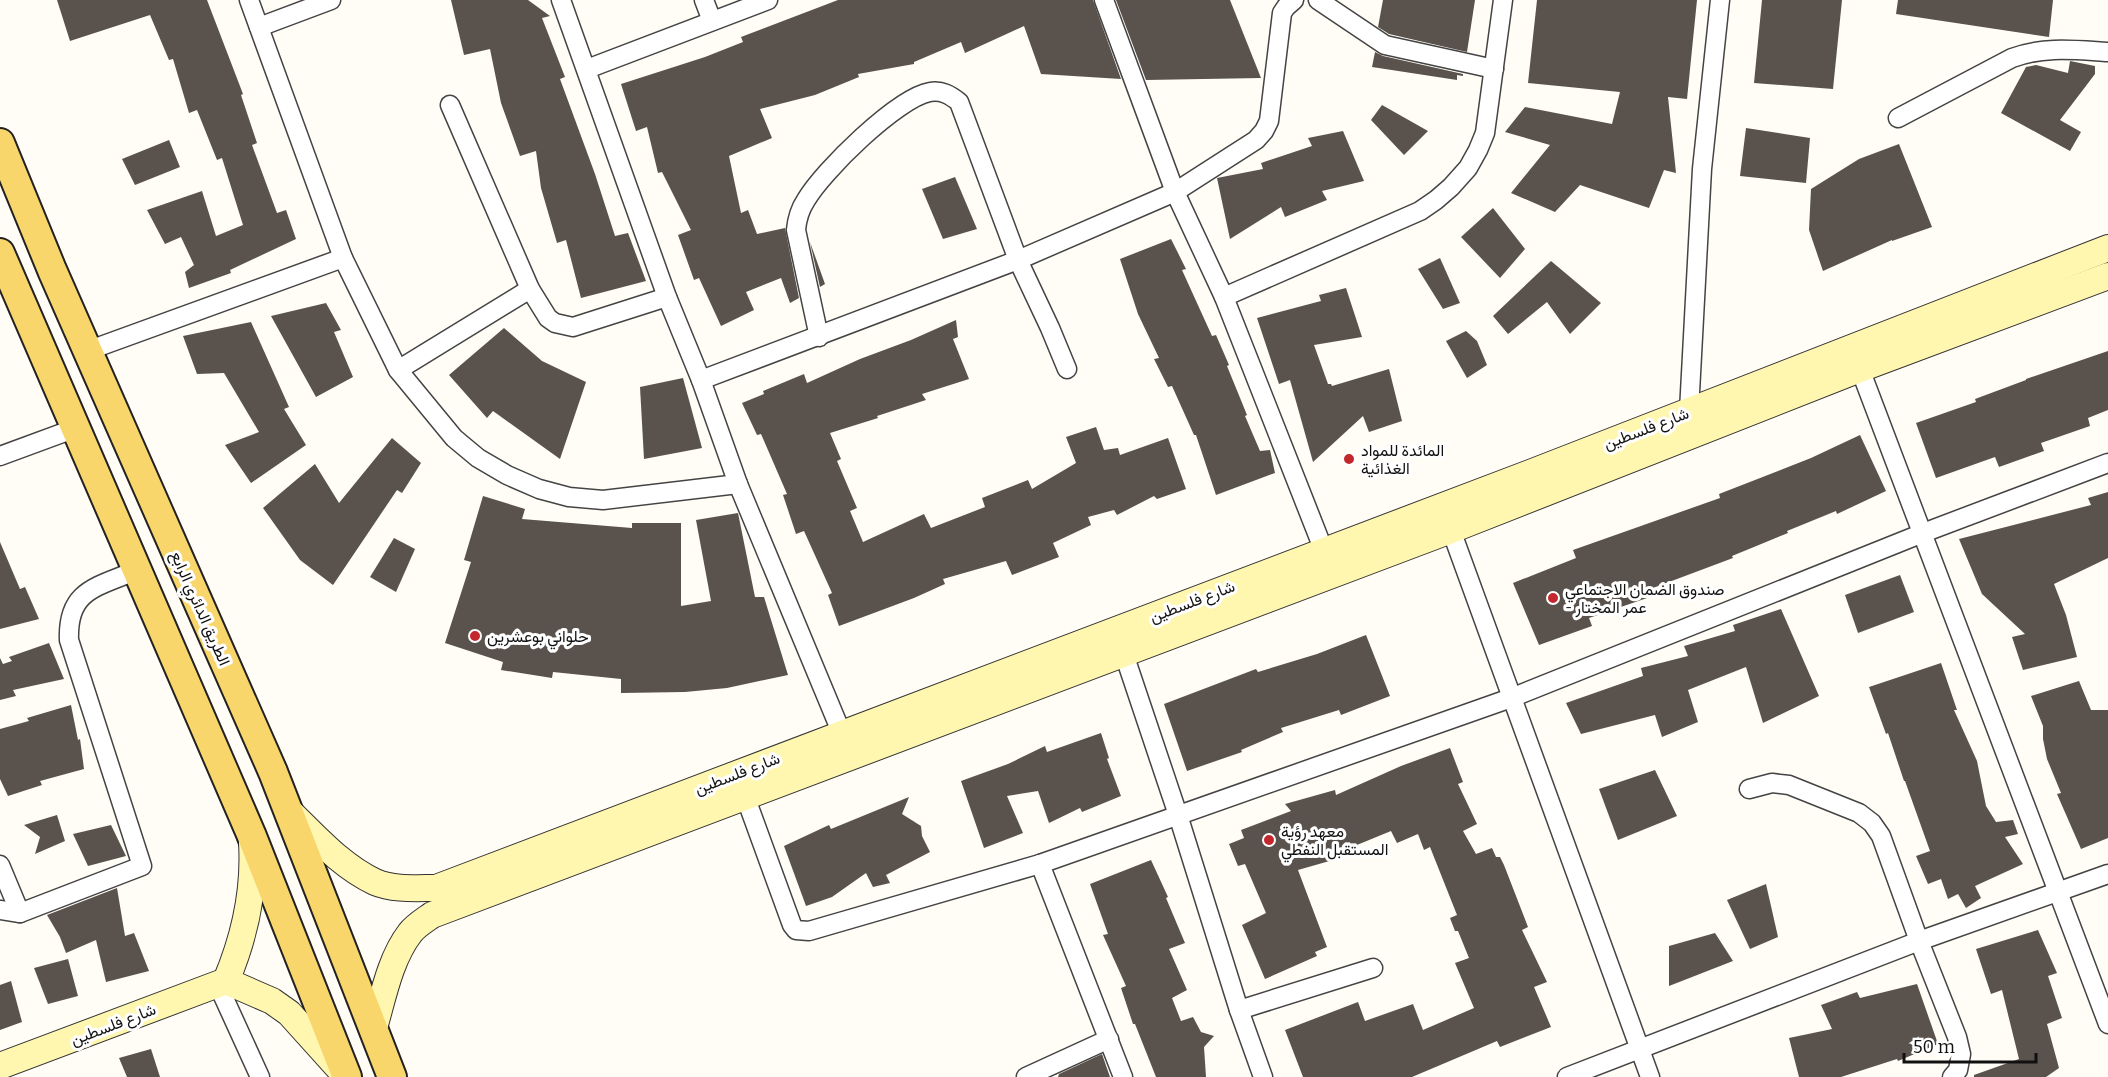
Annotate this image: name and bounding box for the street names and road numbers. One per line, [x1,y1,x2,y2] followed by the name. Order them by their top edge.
[1601,403,1692,455] street label: شارع فلسطين
[163,548,234,670] street label: الطريق الدائري الرابع
[1147,576,1238,628] street label: شارع فلسطين
[692,748,783,800] street label: شارع فلسطين
[68,999,159,1051] street label: شارع فلسطين

